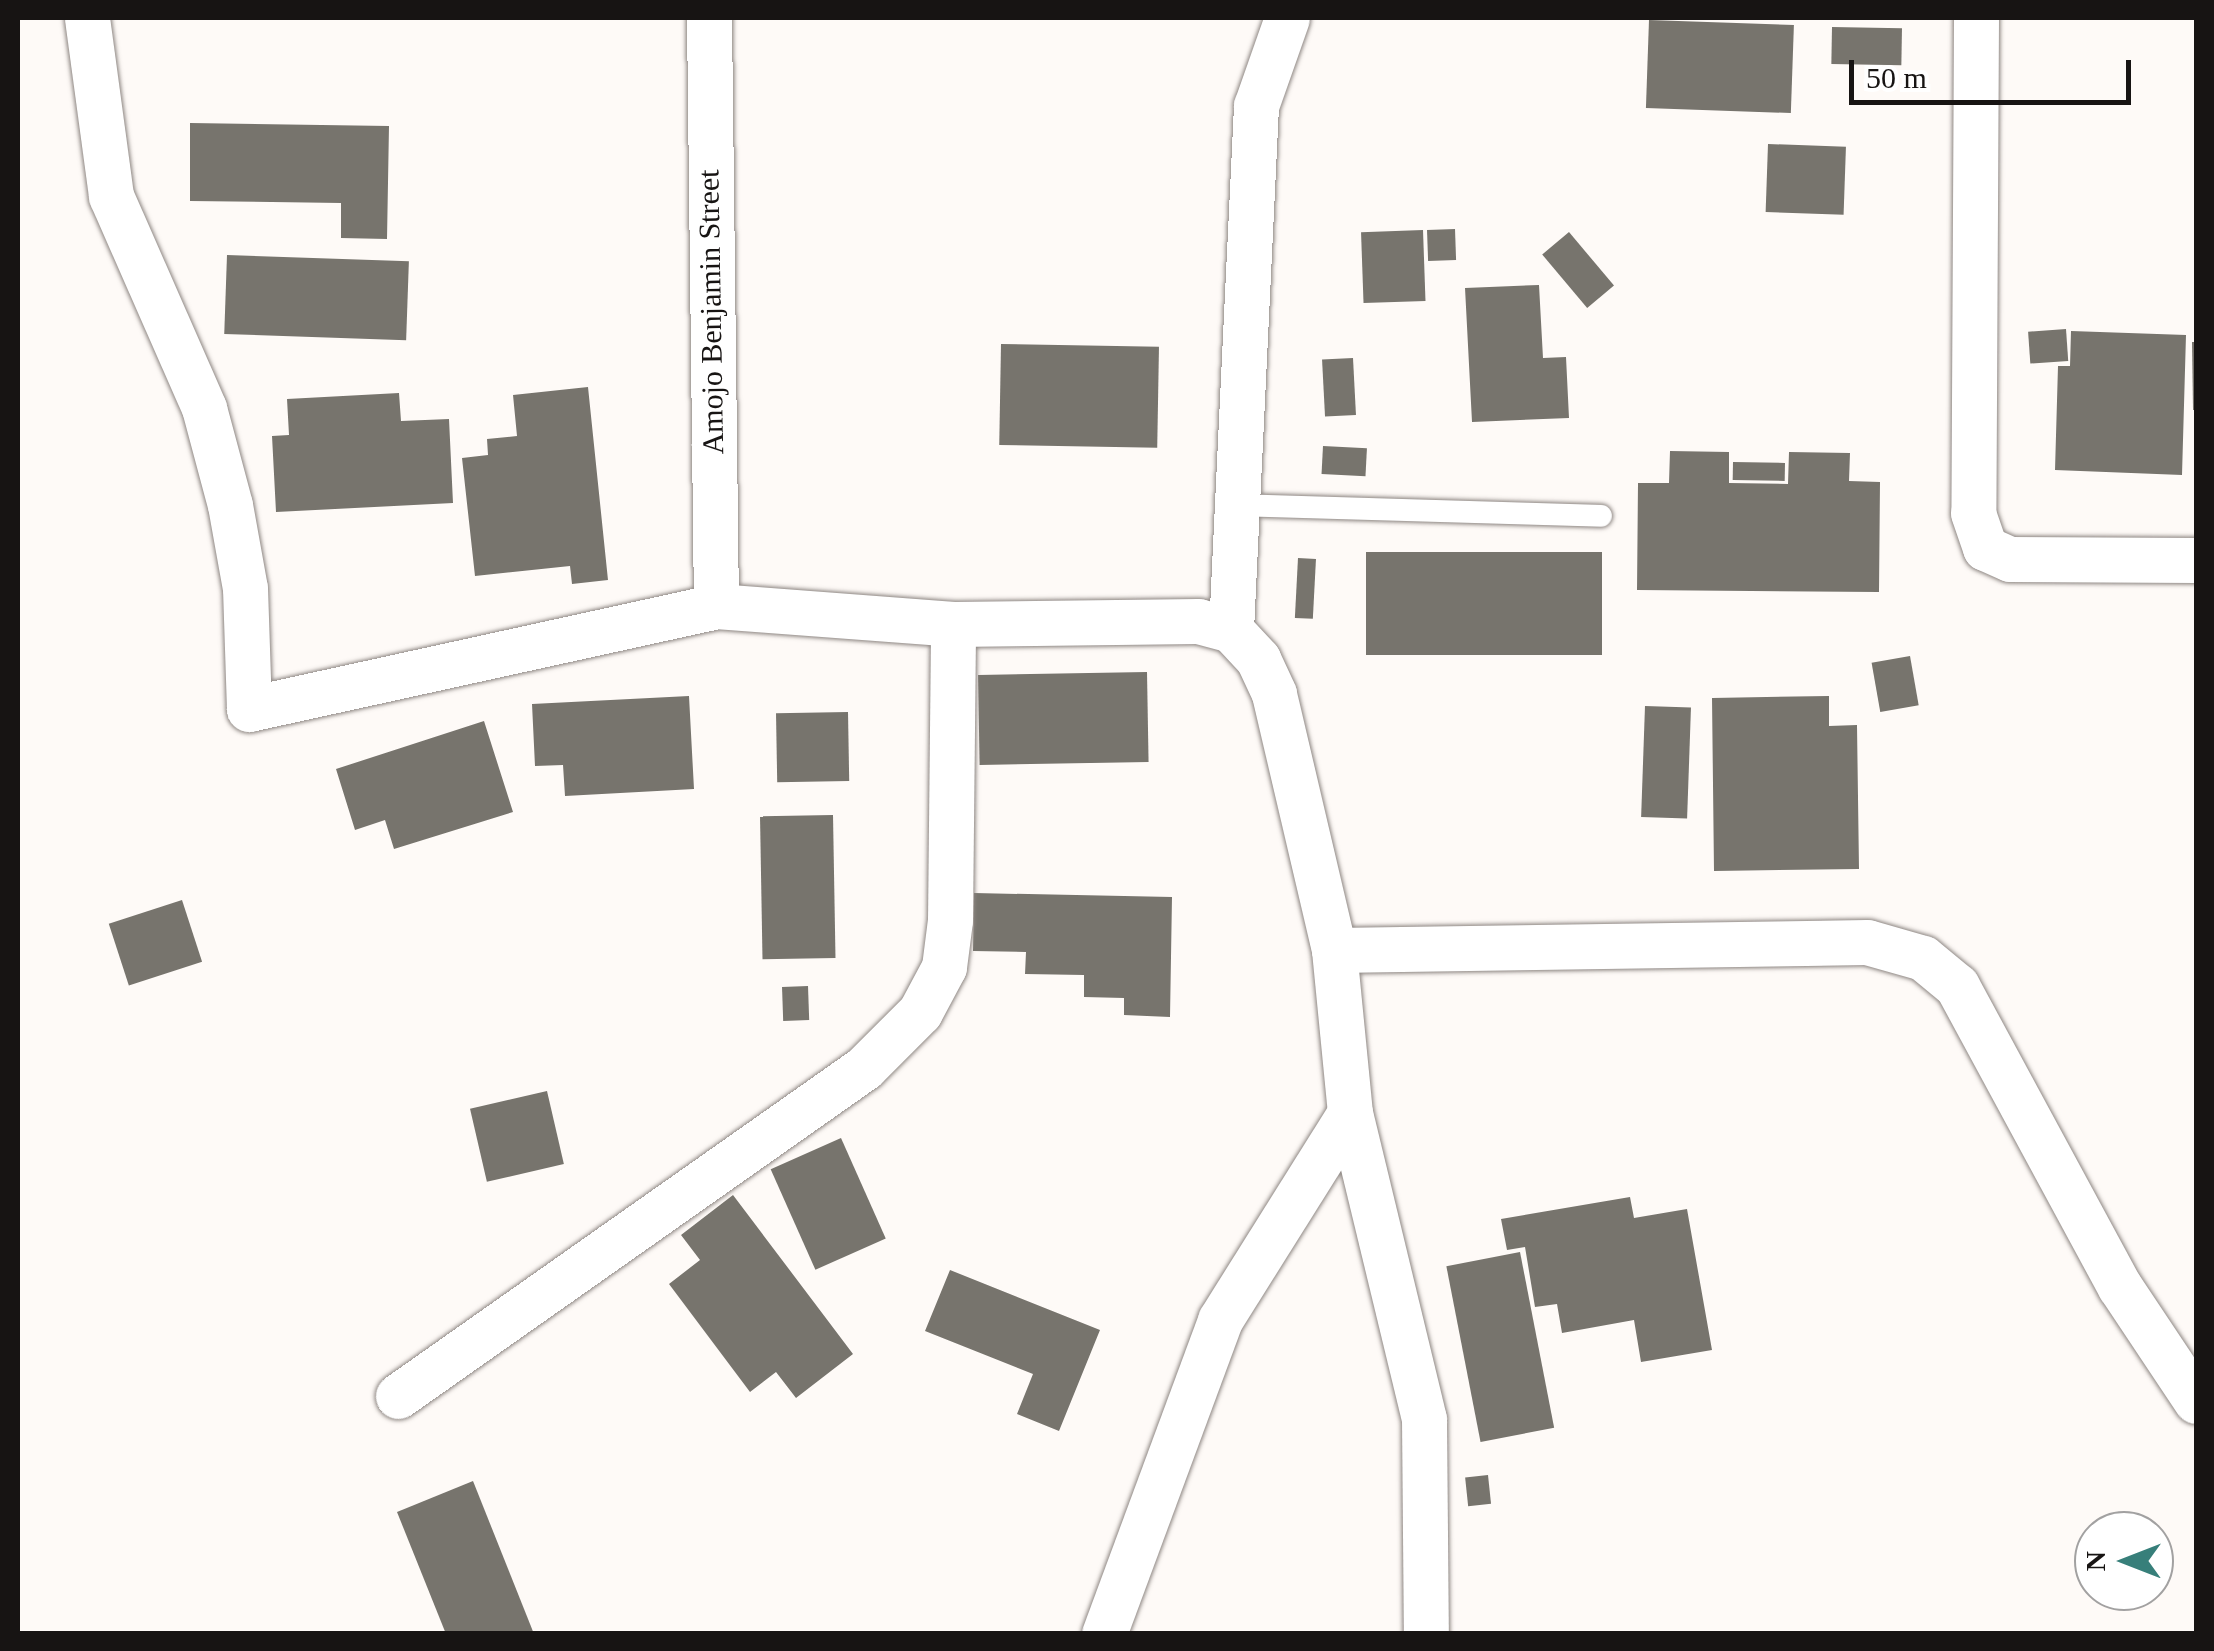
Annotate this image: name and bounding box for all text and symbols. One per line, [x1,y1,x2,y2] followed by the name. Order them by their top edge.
[1854,40,2136,102] scale bar
[1866,61,1927,94] text: 50 m
[691,169,731,455] street label: Amojo Benjamin Street
[2074,1511,2174,1611] north arrow
[2080,1551,2111,1571] text: N

